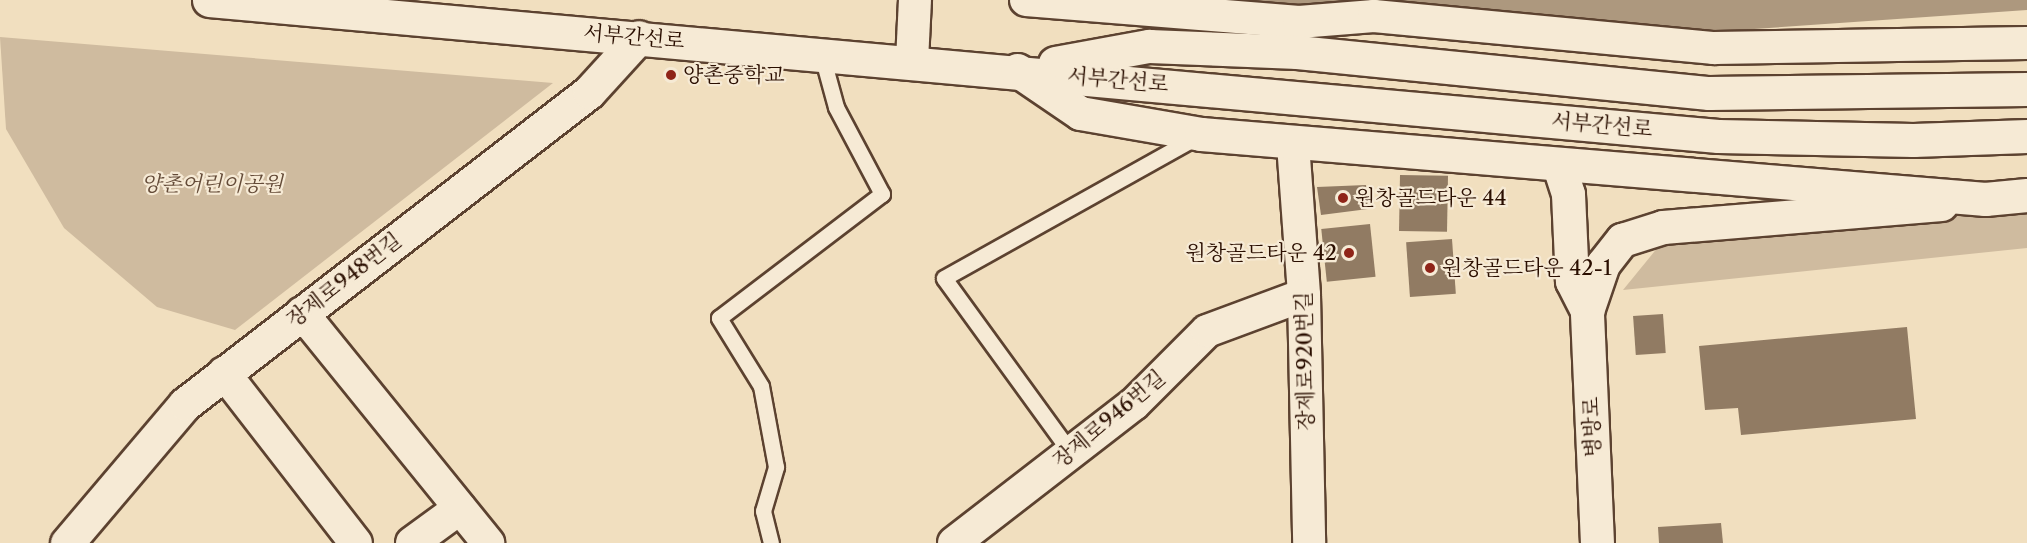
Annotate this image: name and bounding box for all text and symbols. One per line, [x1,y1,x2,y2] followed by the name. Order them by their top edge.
[582,20,686,54] street label: 서부간선로
[683,62,784,88] place label: 양촌중학교
[1066,63,1170,97] street label: 서부간선로
[664,68,678,82] marker: 양촌중학교
[1550,108,1654,142] street label: 서부간선로
[141,171,283,197] park label: 양촌어린이공원
[1355,185,1507,211] place label: 원창골드타운 44
[1336,191,1350,205] marker: 원창골드타운 44
[282,227,406,333] street label: 장제로948번길
[1185,240,1337,266] place label: 원창골드타운 42
[1342,246,1356,260] marker: 원창골드타운 42
[1442,255,1612,281] place label: 원창골드타운 42-1
[1423,261,1437,275] marker: 원창골드타운 42-1
[1291,291,1319,431] street label: 장제로920번길
[1048,365,1170,473] street label: 장제로946번길
[1578,396,1606,458] street label: 병방로

